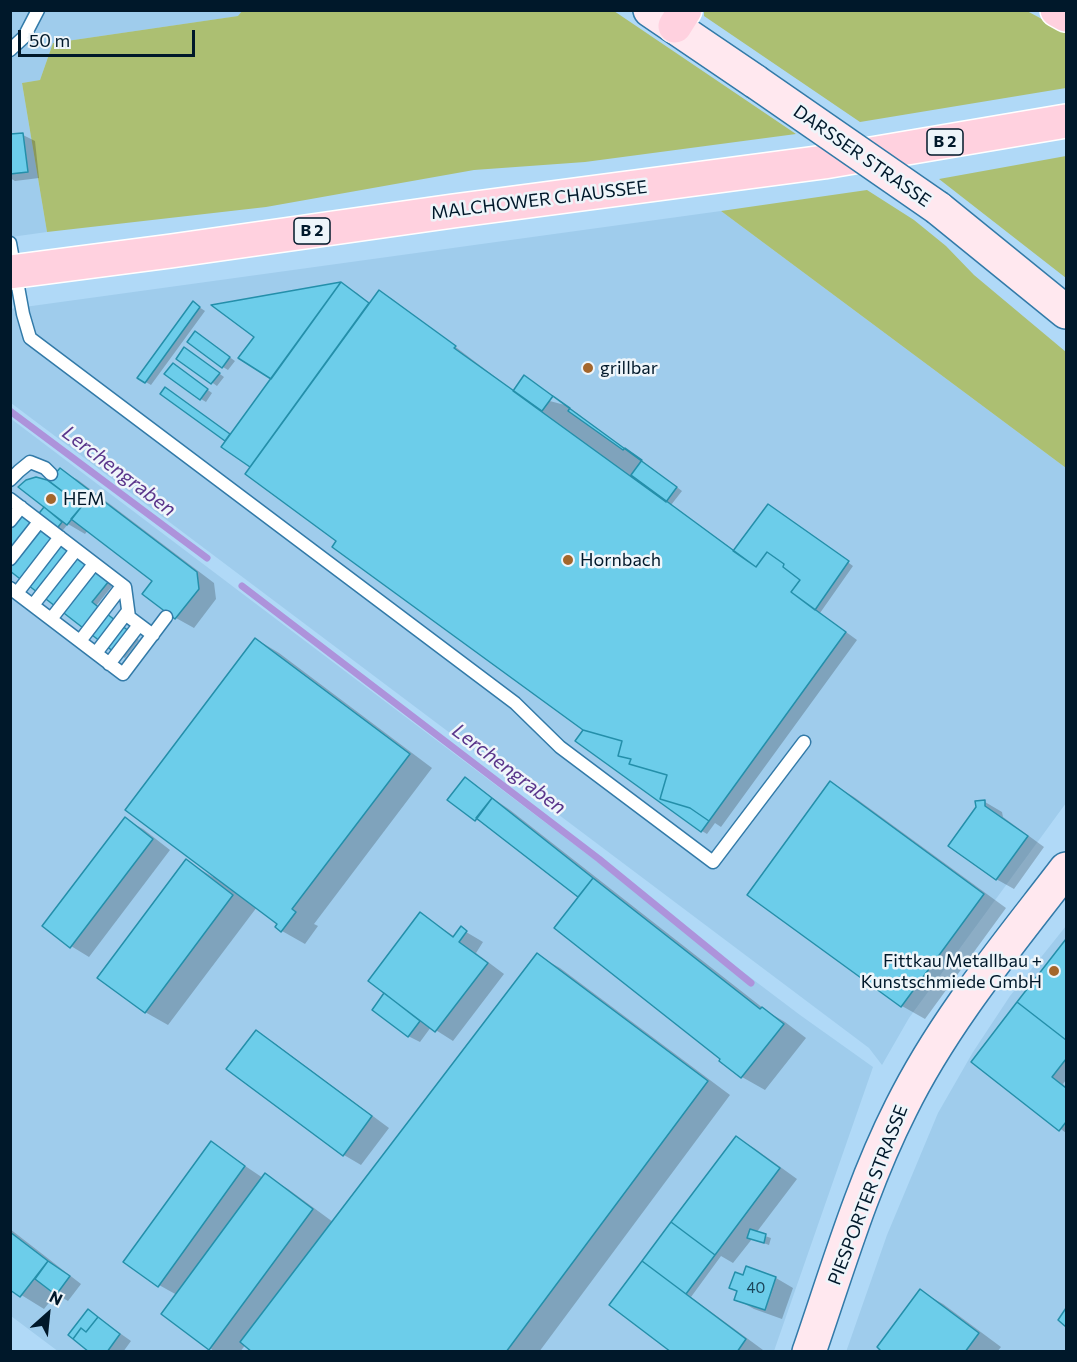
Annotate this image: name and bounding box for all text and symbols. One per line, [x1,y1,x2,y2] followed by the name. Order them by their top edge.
[21,18,198,56] scale bar
[29,29,70,51] text: 50 m
[789,101,935,211] street label: DARSSER STRASSE
[927,129,963,155] road number: B 2
[430,176,648,224] street label: MALCHOWER CHAUSSEE
[294,218,330,244] road number: B 2
[600,357,658,379] place label: grillbar
[581,361,595,375] marker: grillbar
[57,421,181,521] water label: Lerchengraben
[63,488,104,510] place label: HEM
[44,492,58,506] marker: HEM
[580,549,661,571] place label: Hornbach
[561,553,575,567] marker: Hornbach
[447,719,571,819] water label: Lerchengraben
[861,950,1042,992] place label: Fittkau Metallbau + Kunstschmiede GmbH
[1047,964,1061,978] marker: Fittkau Metallbau + Kunstschmiede GmbH
[824,1102,912,1288] street label: PIESPORTER STRASSE
[747,1279,765,1297] house number: 40
[18,1284,78,1344] north arrow
[47,1286,66,1309] text: N

